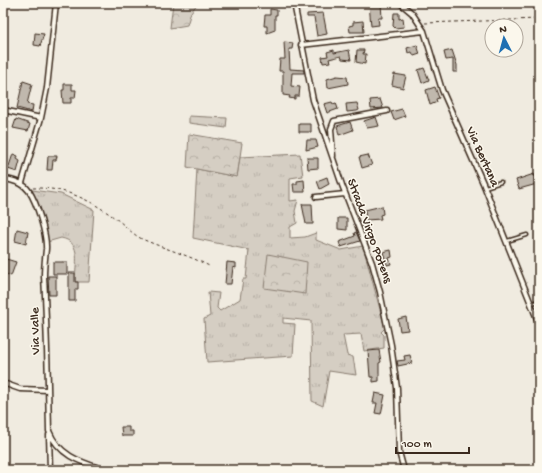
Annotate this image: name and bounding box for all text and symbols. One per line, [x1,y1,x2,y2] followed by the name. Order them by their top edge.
[484,18,524,58] north arrow
[499,24,507,36] text: N
[462,124,502,190] street label: Via Bertana
[343,177,395,286] street label: Strada Virgo Potens
[28,307,44,356] street label: Via Valle
[396,429,469,455] scale bar
[401,438,432,452] text: 100 m

